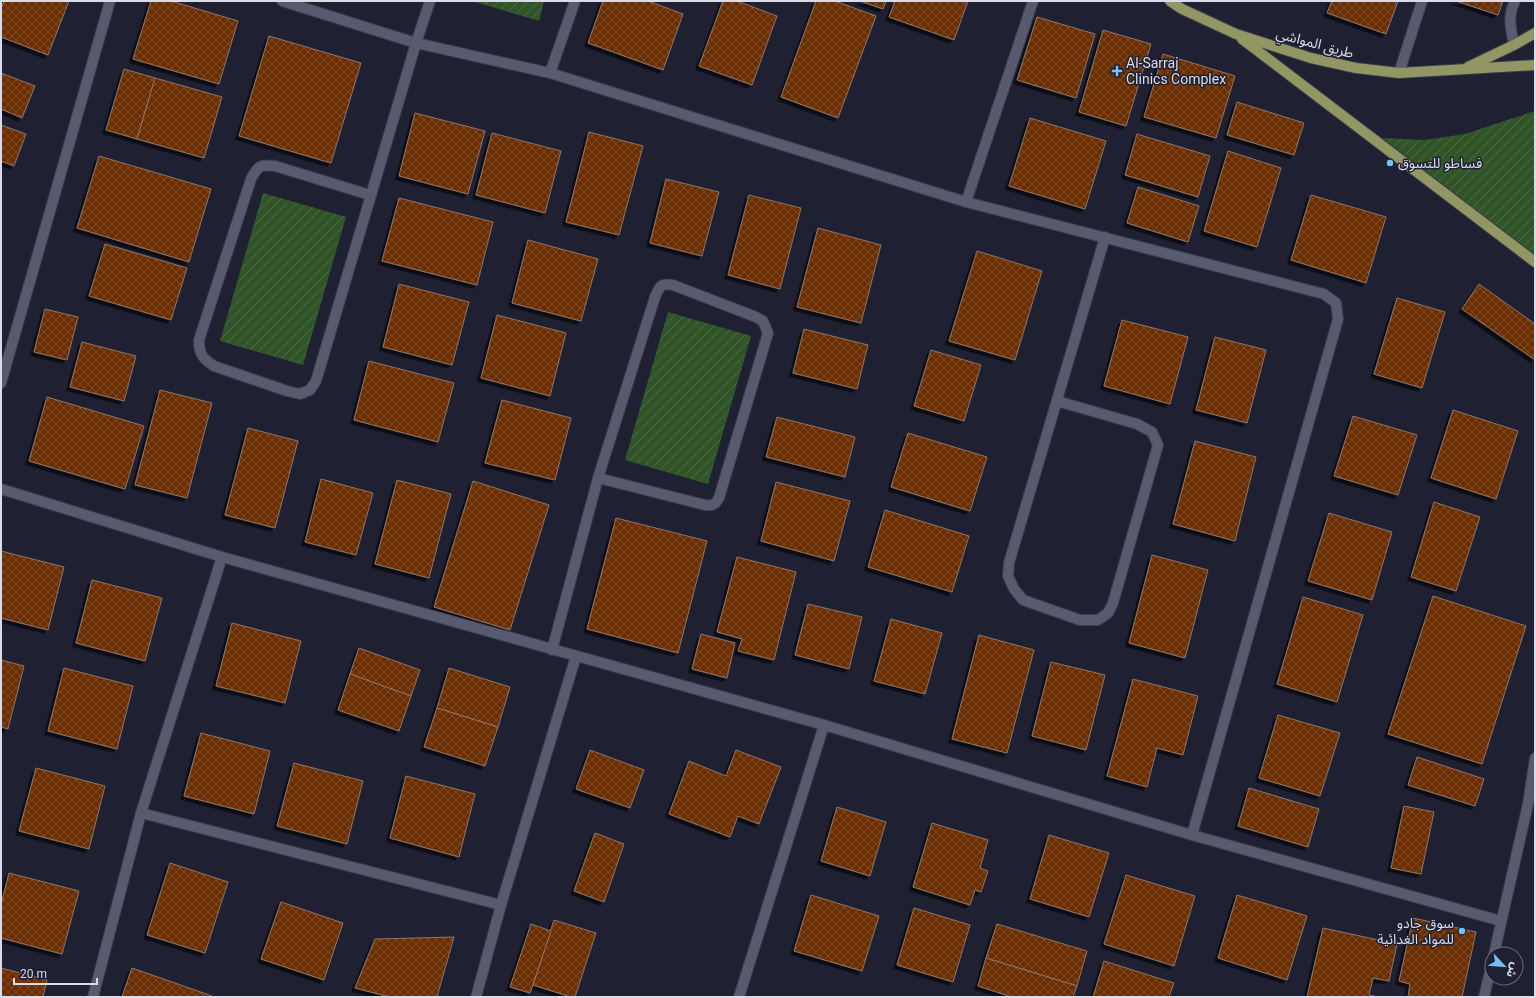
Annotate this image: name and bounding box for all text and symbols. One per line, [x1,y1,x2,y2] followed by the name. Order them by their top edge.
[1274,25,1356,64] street label: طريق المواشي
[1126,55,1226,87] place label: Al-Sarraj Clinics Complex
[1111,65,1123,77] marker: Al-Sarraj Clinics Complex
[1398,155,1482,172] place label: فساطو للتسوق
[1385,158,1395,168] marker: فساطو للتسوق
[1377,915,1454,948] place label: سوق جادو للمواد الغدائية
[1457,926,1467,936] marker: سوق جادو للمواد الغدائية
[1484,946,1524,986] north arrow
[14,960,97,986] scale bar
[1503,961,1522,980] text: ش
[20,967,47,981] text: 20 m

